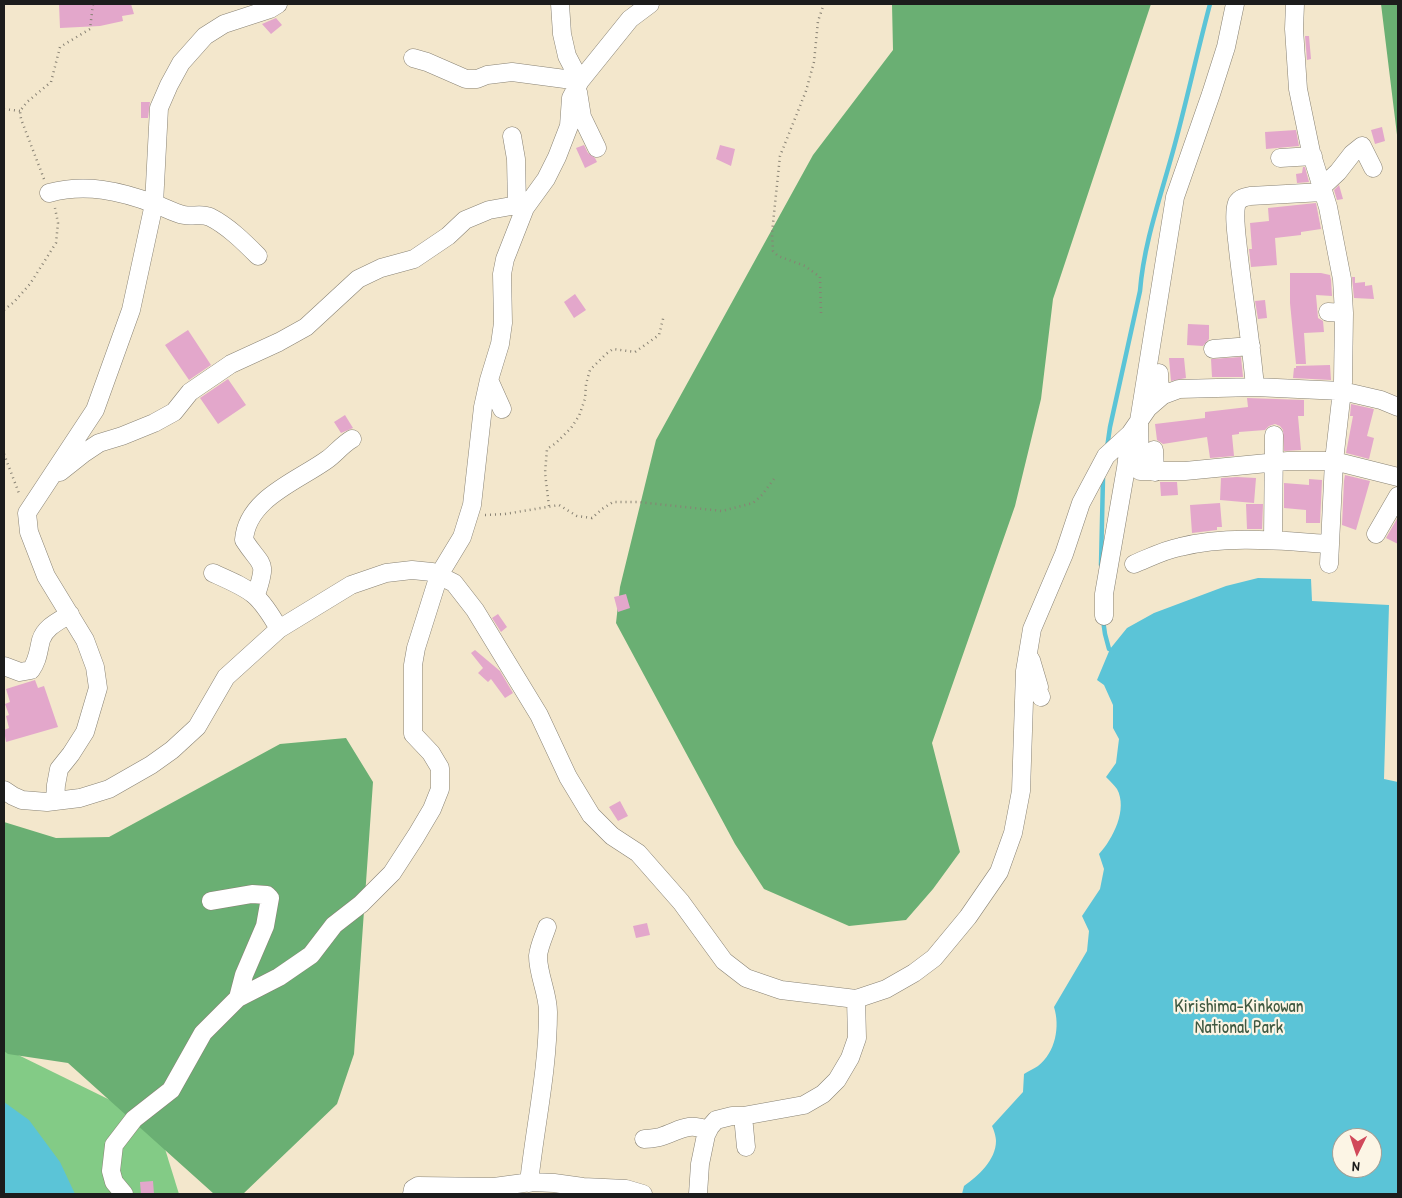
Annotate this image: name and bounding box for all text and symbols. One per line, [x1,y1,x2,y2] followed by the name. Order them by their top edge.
[1174,996,1304,1038] park label: Kirishima-Kinkowan National Park
[1332,1128,1382,1178] north arrow
[1352,1158,1360,1177] text: N

